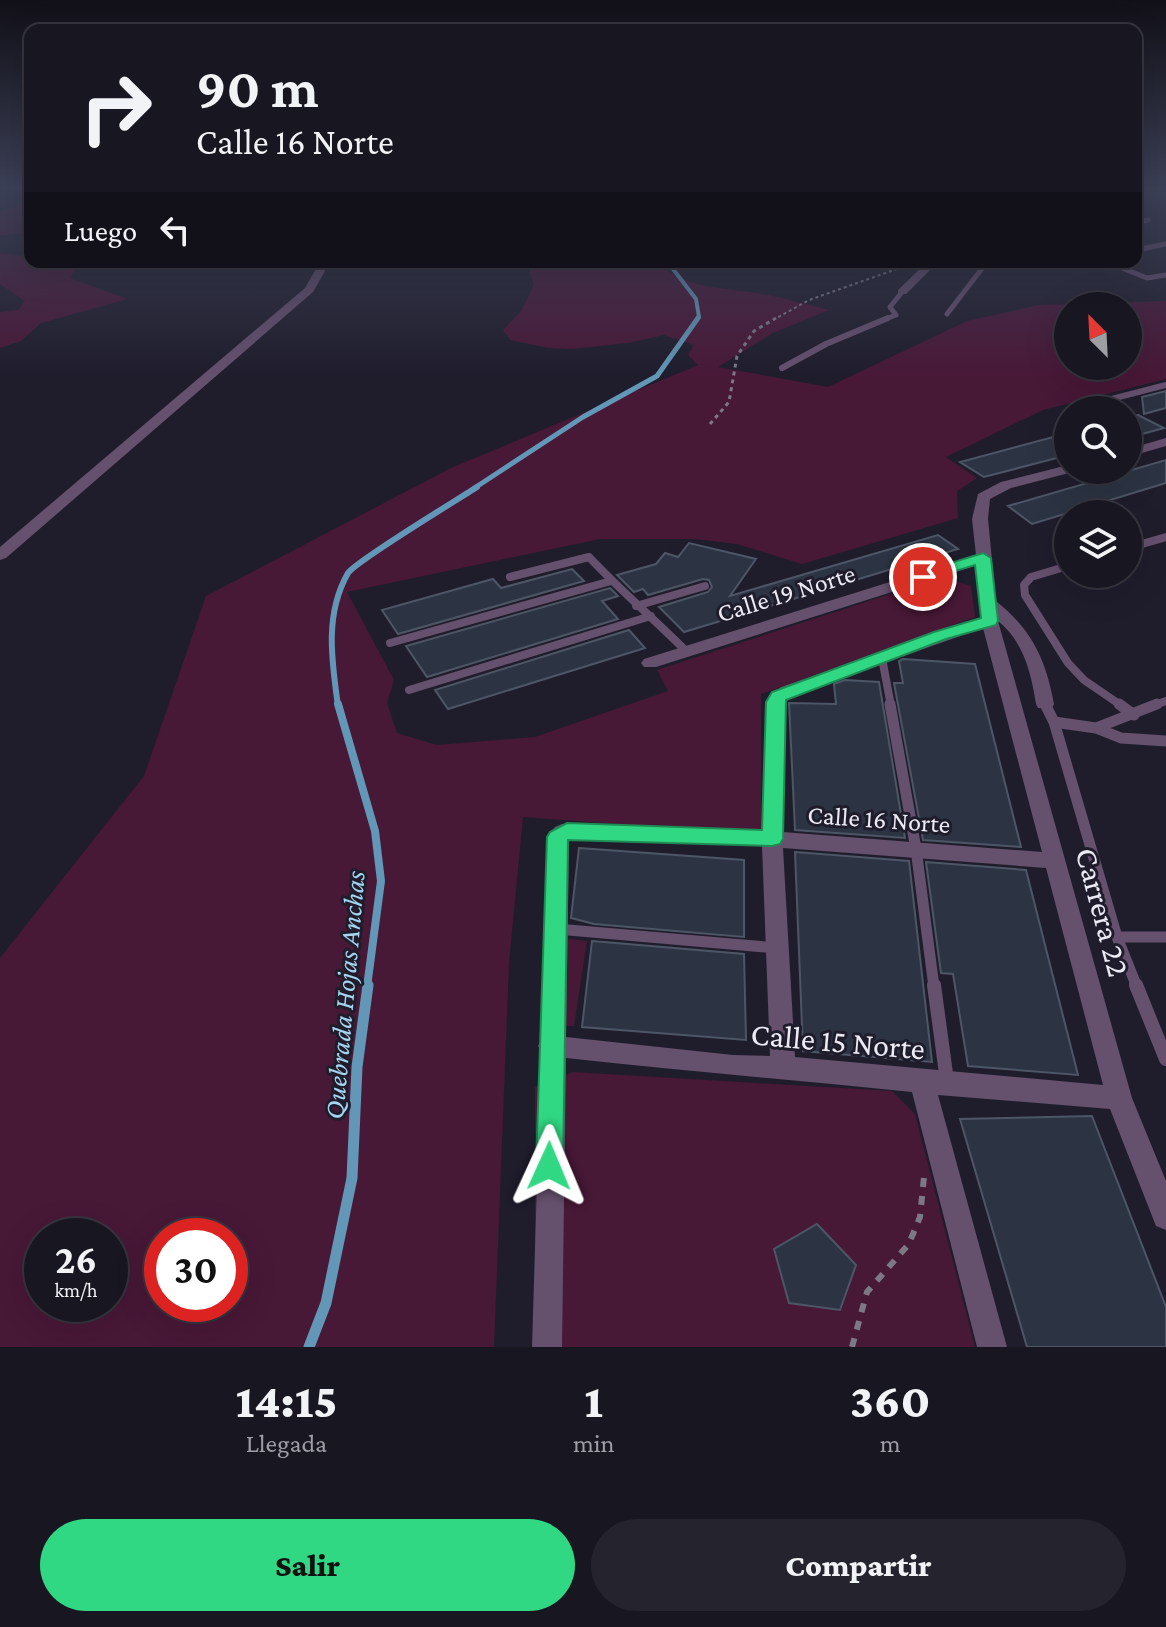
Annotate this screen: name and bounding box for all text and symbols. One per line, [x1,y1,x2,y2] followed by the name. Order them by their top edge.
[64,56,168,160] icon: right
[196,57,319,119] text: 90 m
[196,122,394,162] text: Calle 16 Norte
[153,208,197,252] icon: left
[64,214,137,247] text: Luego
[1054,292,1142,380] north arrow
[1054,292,1142,588] map controls
[1054,396,1142,484] button: search
[1054,500,1142,588] button: layers
[889,543,957,611] pin
[901,555,945,599] icon: arrive
[714,559,859,628] street label: Calle 19 Norte
[807,800,951,839] street label: Calle 16 Norte
[1069,844,1137,980] street label: Carrera 22
[318,869,372,1121] water label: Quebrada Hojas Anchas
[749,1015,927,1067] street label: Calle 15 Norte
[507,1124,591,1208] position arrow
[144,1218,248,1322] speed limit sign: 30
[55,1237,97,1282] text: 26
[54,1279,98,1301] text: km/h
[235,1374,337,1427] text: 14:15
[584,1374,603,1427] text: 1
[850,1374,931,1427] text: 360
[246,1429,327,1458] text: Llegada
[573,1429,615,1458] text: min
[880,1429,901,1458] text: m
[40,1519,575,1611] button: Salir
[591,1519,1126,1611] button: Compartir

